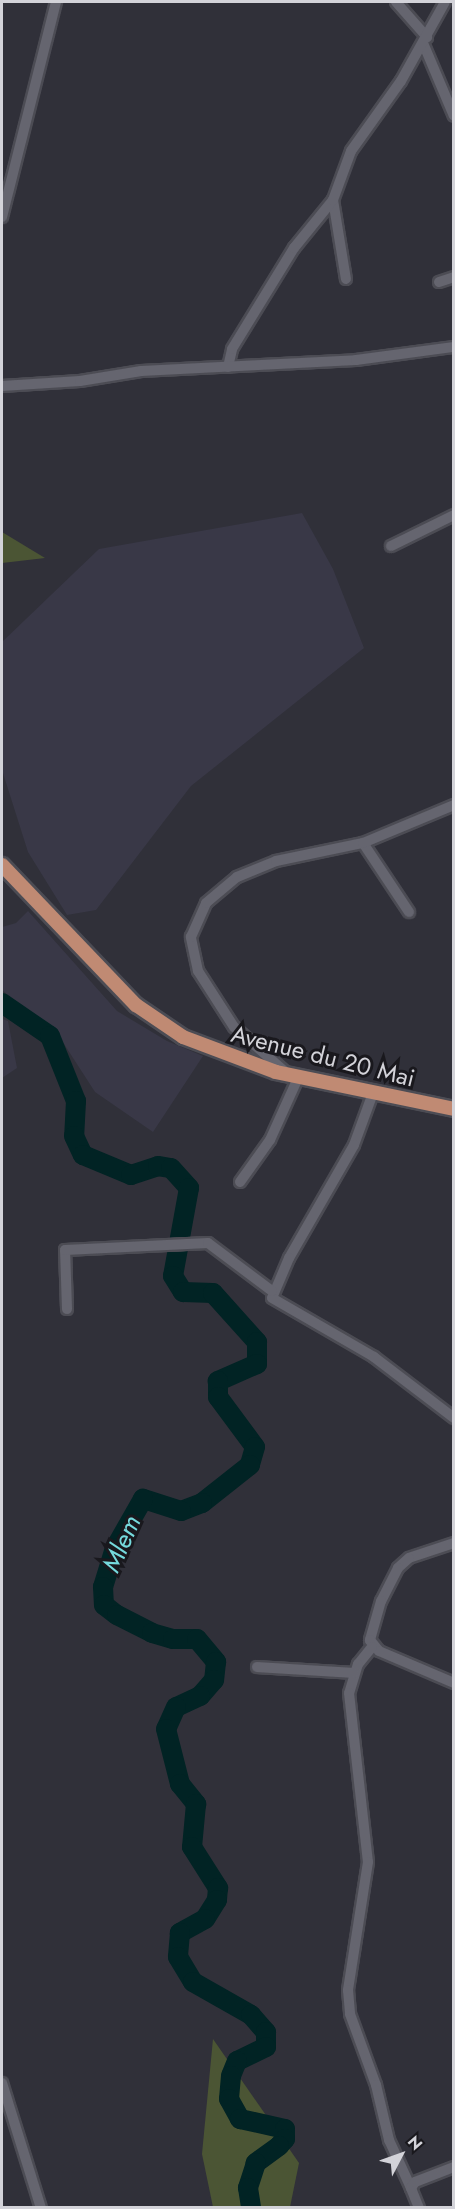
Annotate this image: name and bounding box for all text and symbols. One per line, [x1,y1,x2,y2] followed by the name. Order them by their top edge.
[228,1019,418,1093] street label: Avenue du 20 Mai
[96,1511,148,1577] water label: Mlem
[371,2125,431,2185] north arrow
[402,2131,428,2155] text: N

